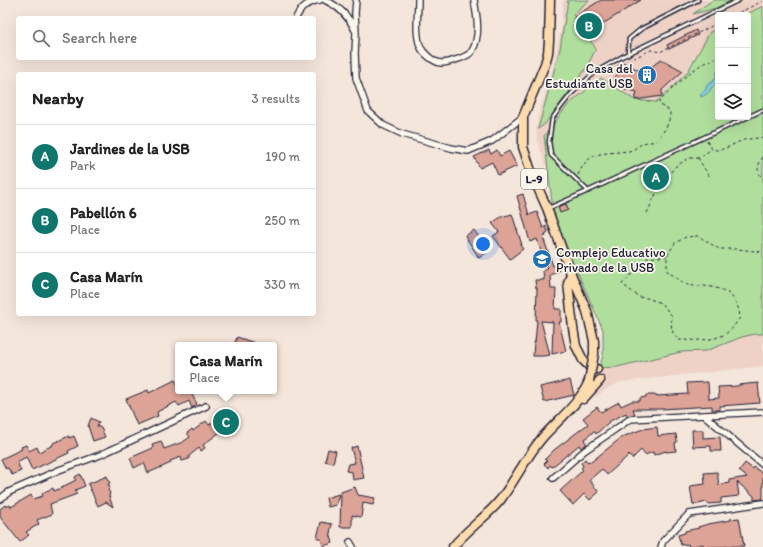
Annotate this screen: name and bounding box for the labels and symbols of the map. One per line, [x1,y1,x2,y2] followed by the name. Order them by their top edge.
[576,11,602,41] pin: B
[545,61,633,91] place label: Casa del Estudiante USB
[636,64,658,86] building icon: Casa del Estudiante USB
[643,162,669,192] pin: A
[521,169,547,189] road number: L-9
[473,234,493,254] your location
[556,245,666,275] place label: Complejo Educativo Privado de la USB
[531,248,553,270] school or university icon: Complejo Educativo Privado de la USB
[213,407,239,437] pin: C

